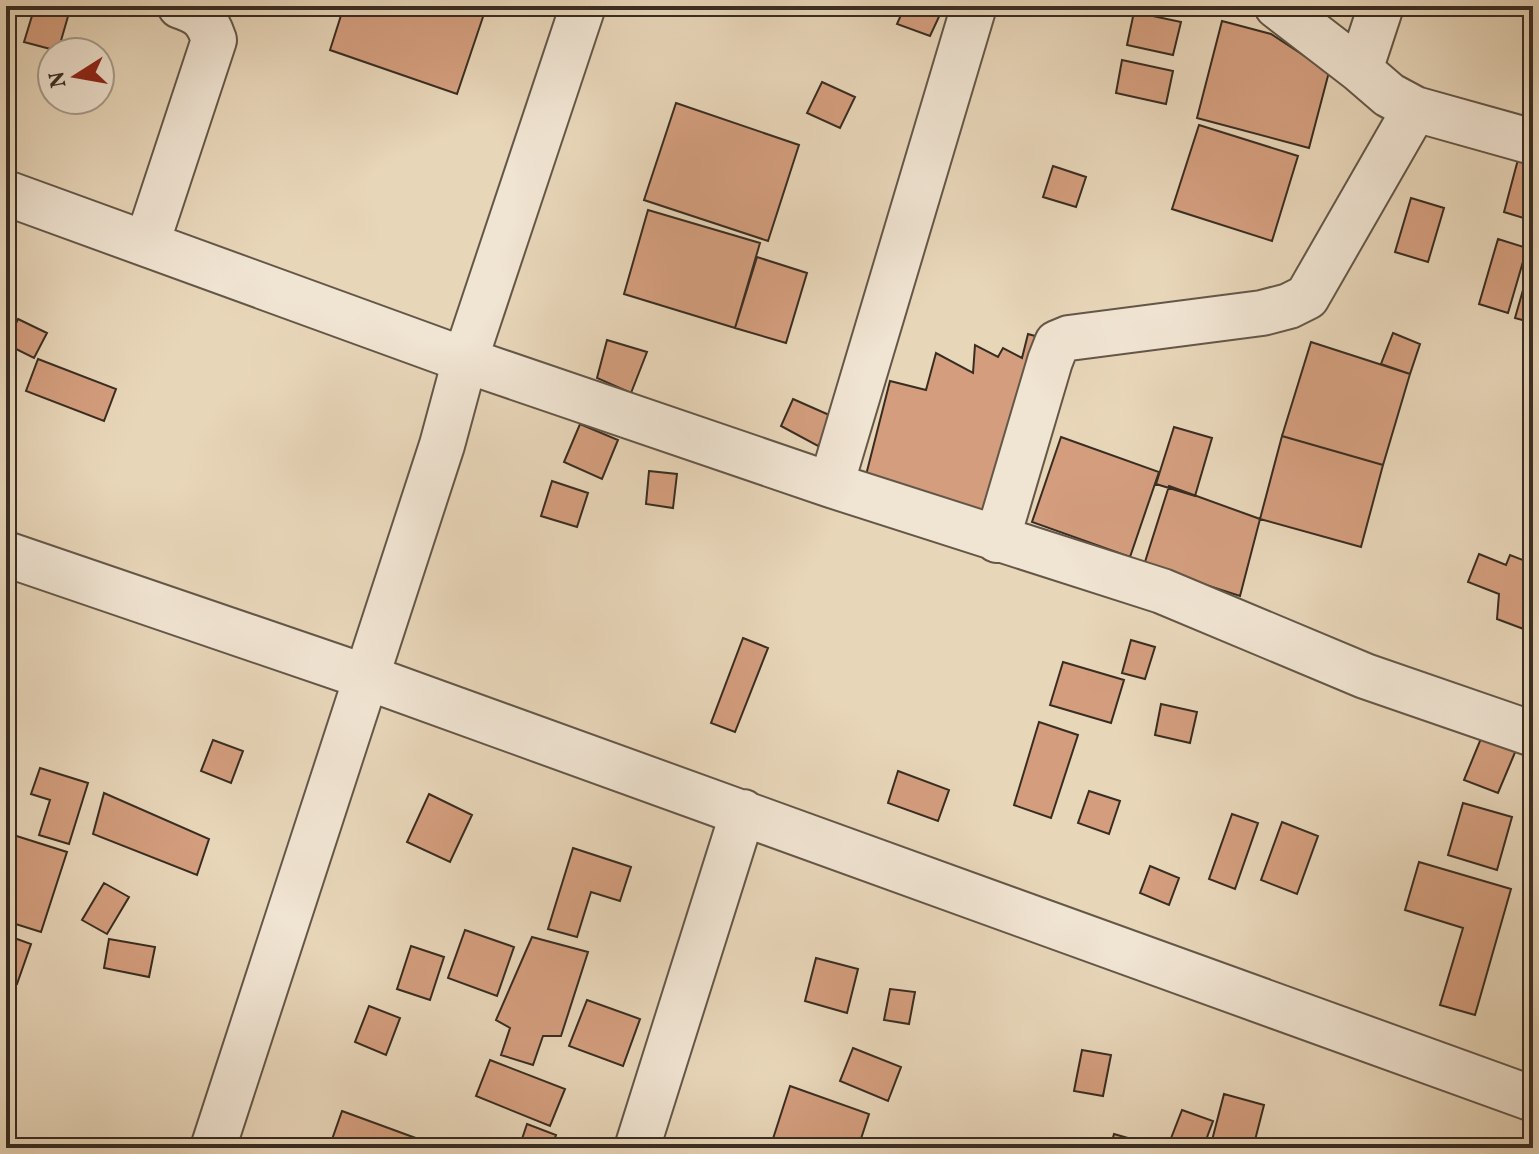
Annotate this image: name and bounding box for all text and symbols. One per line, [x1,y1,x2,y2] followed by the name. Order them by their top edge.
[36,36,116,116] north arrow
[42,69,76,90] text: N

